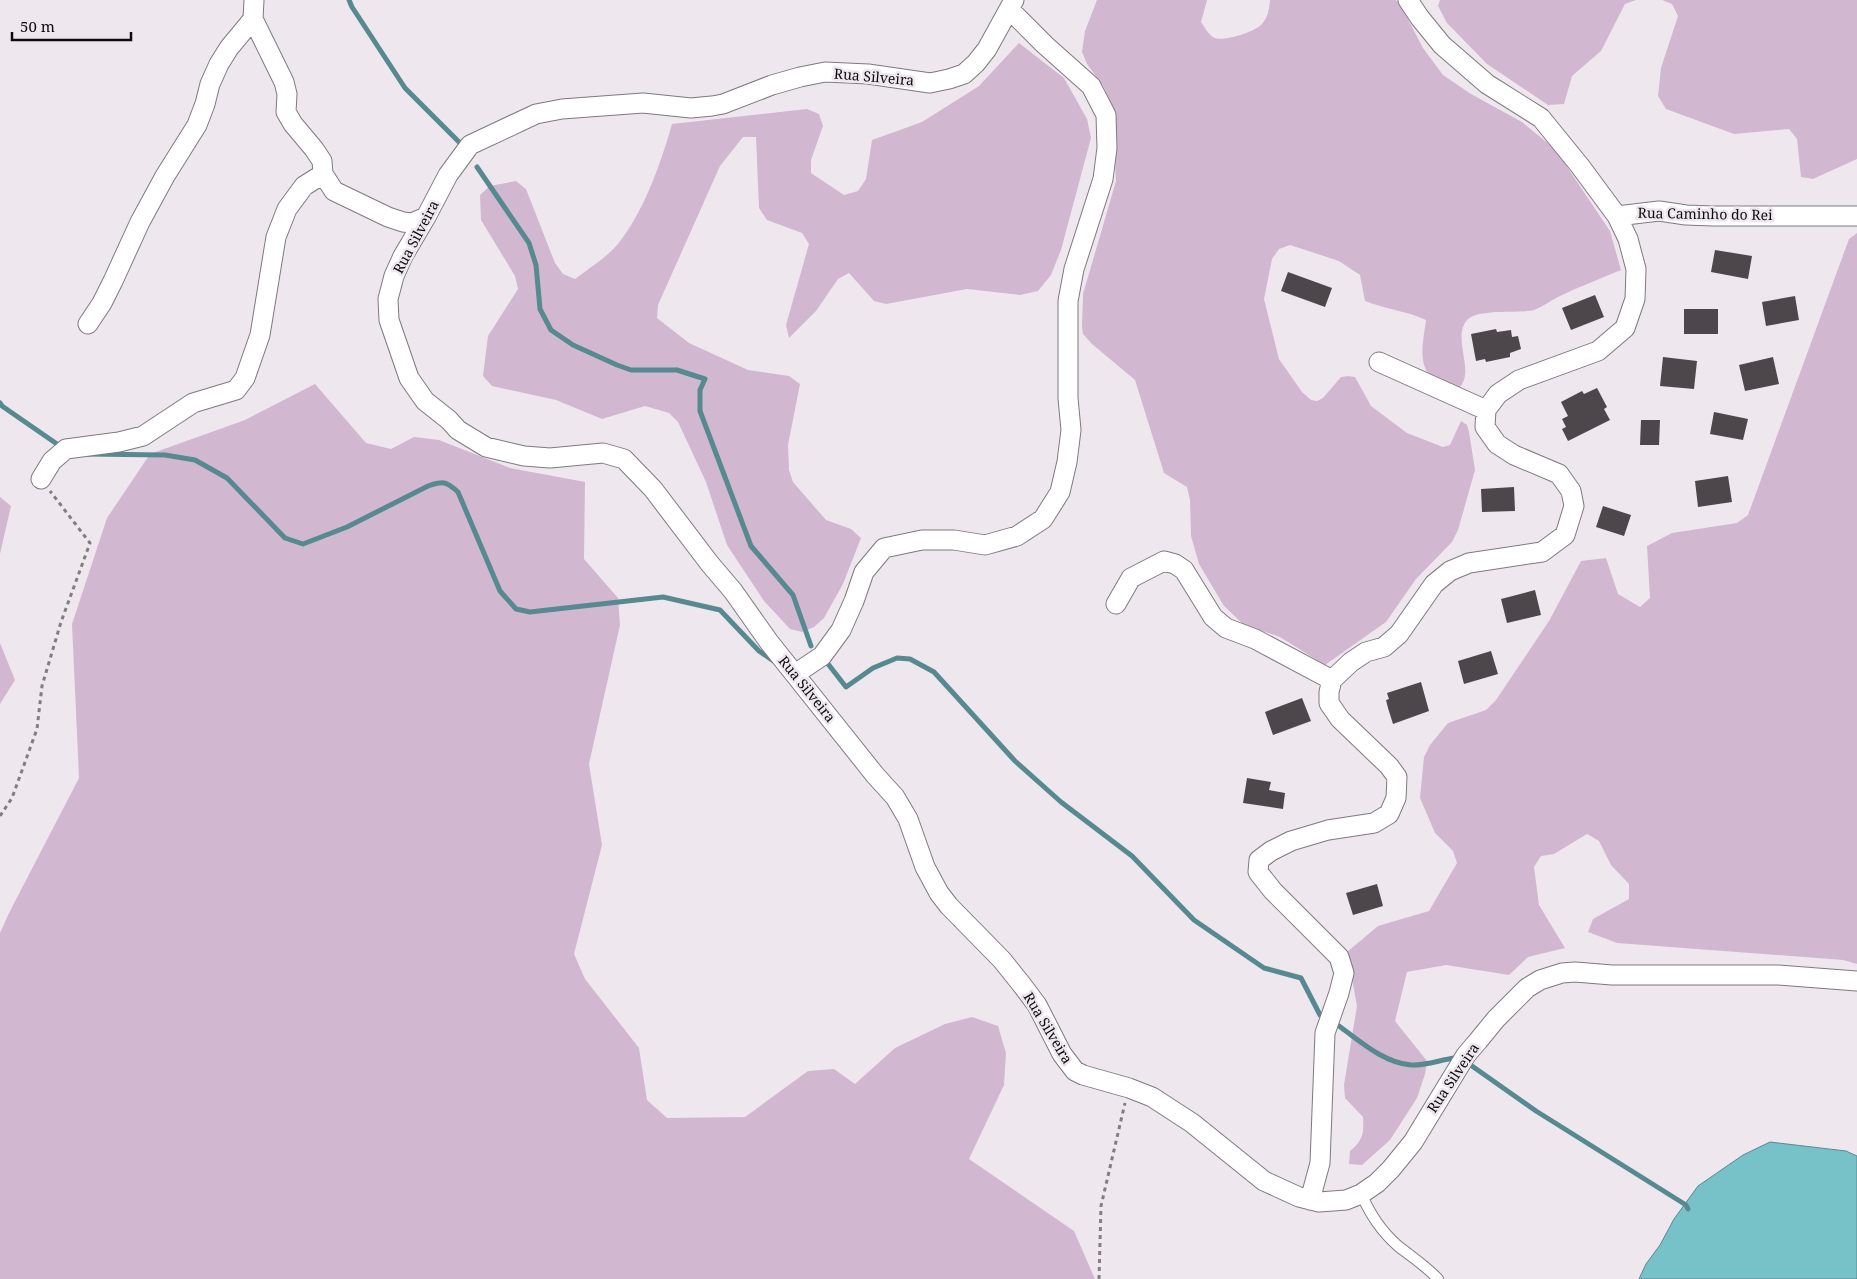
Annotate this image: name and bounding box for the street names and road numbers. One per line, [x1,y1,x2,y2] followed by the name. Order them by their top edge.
[833,64,915,89] street label: Rua Silveira
[388,197,443,277] street label: Rua Silveira
[1637,203,1773,224] street label: Rua Caminho do Rei
[775,651,840,726] street label: Rua Silveira
[1020,988,1077,1067] street label: Rua Silveira
[1422,1039,1483,1116] street label: Rua Silveira

